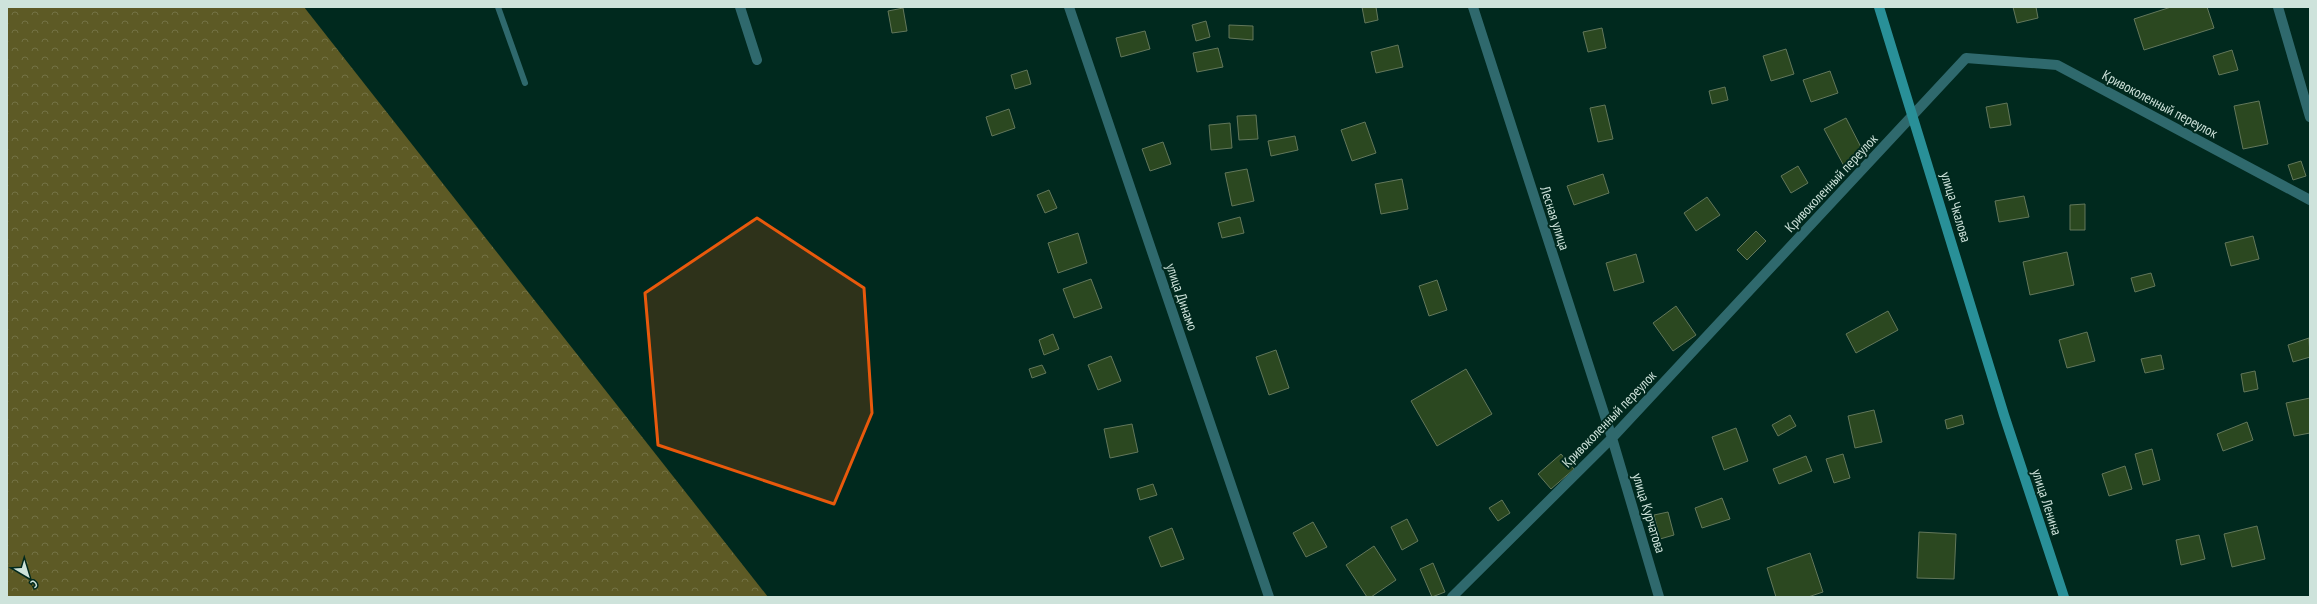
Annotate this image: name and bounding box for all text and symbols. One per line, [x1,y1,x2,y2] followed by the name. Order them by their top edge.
[2099,66,2221,142] street label: Кривоколенный переулок
[1781,130,1882,236] street label: Кривоколенный переулок
[1937,170,1975,244] street label: улица Чкалова
[1536,183,1574,252] street label: Лесная улица
[1162,261,1202,333] street label: улица Динамо
[1558,366,1660,471] street label: Кривоколенный переулок
[2028,467,2066,537] street label: улица Ленина
[1628,471,1670,555] street label: улица Курчатова
[8,556,48,596] north arrow
[28,577,40,591] text: С

